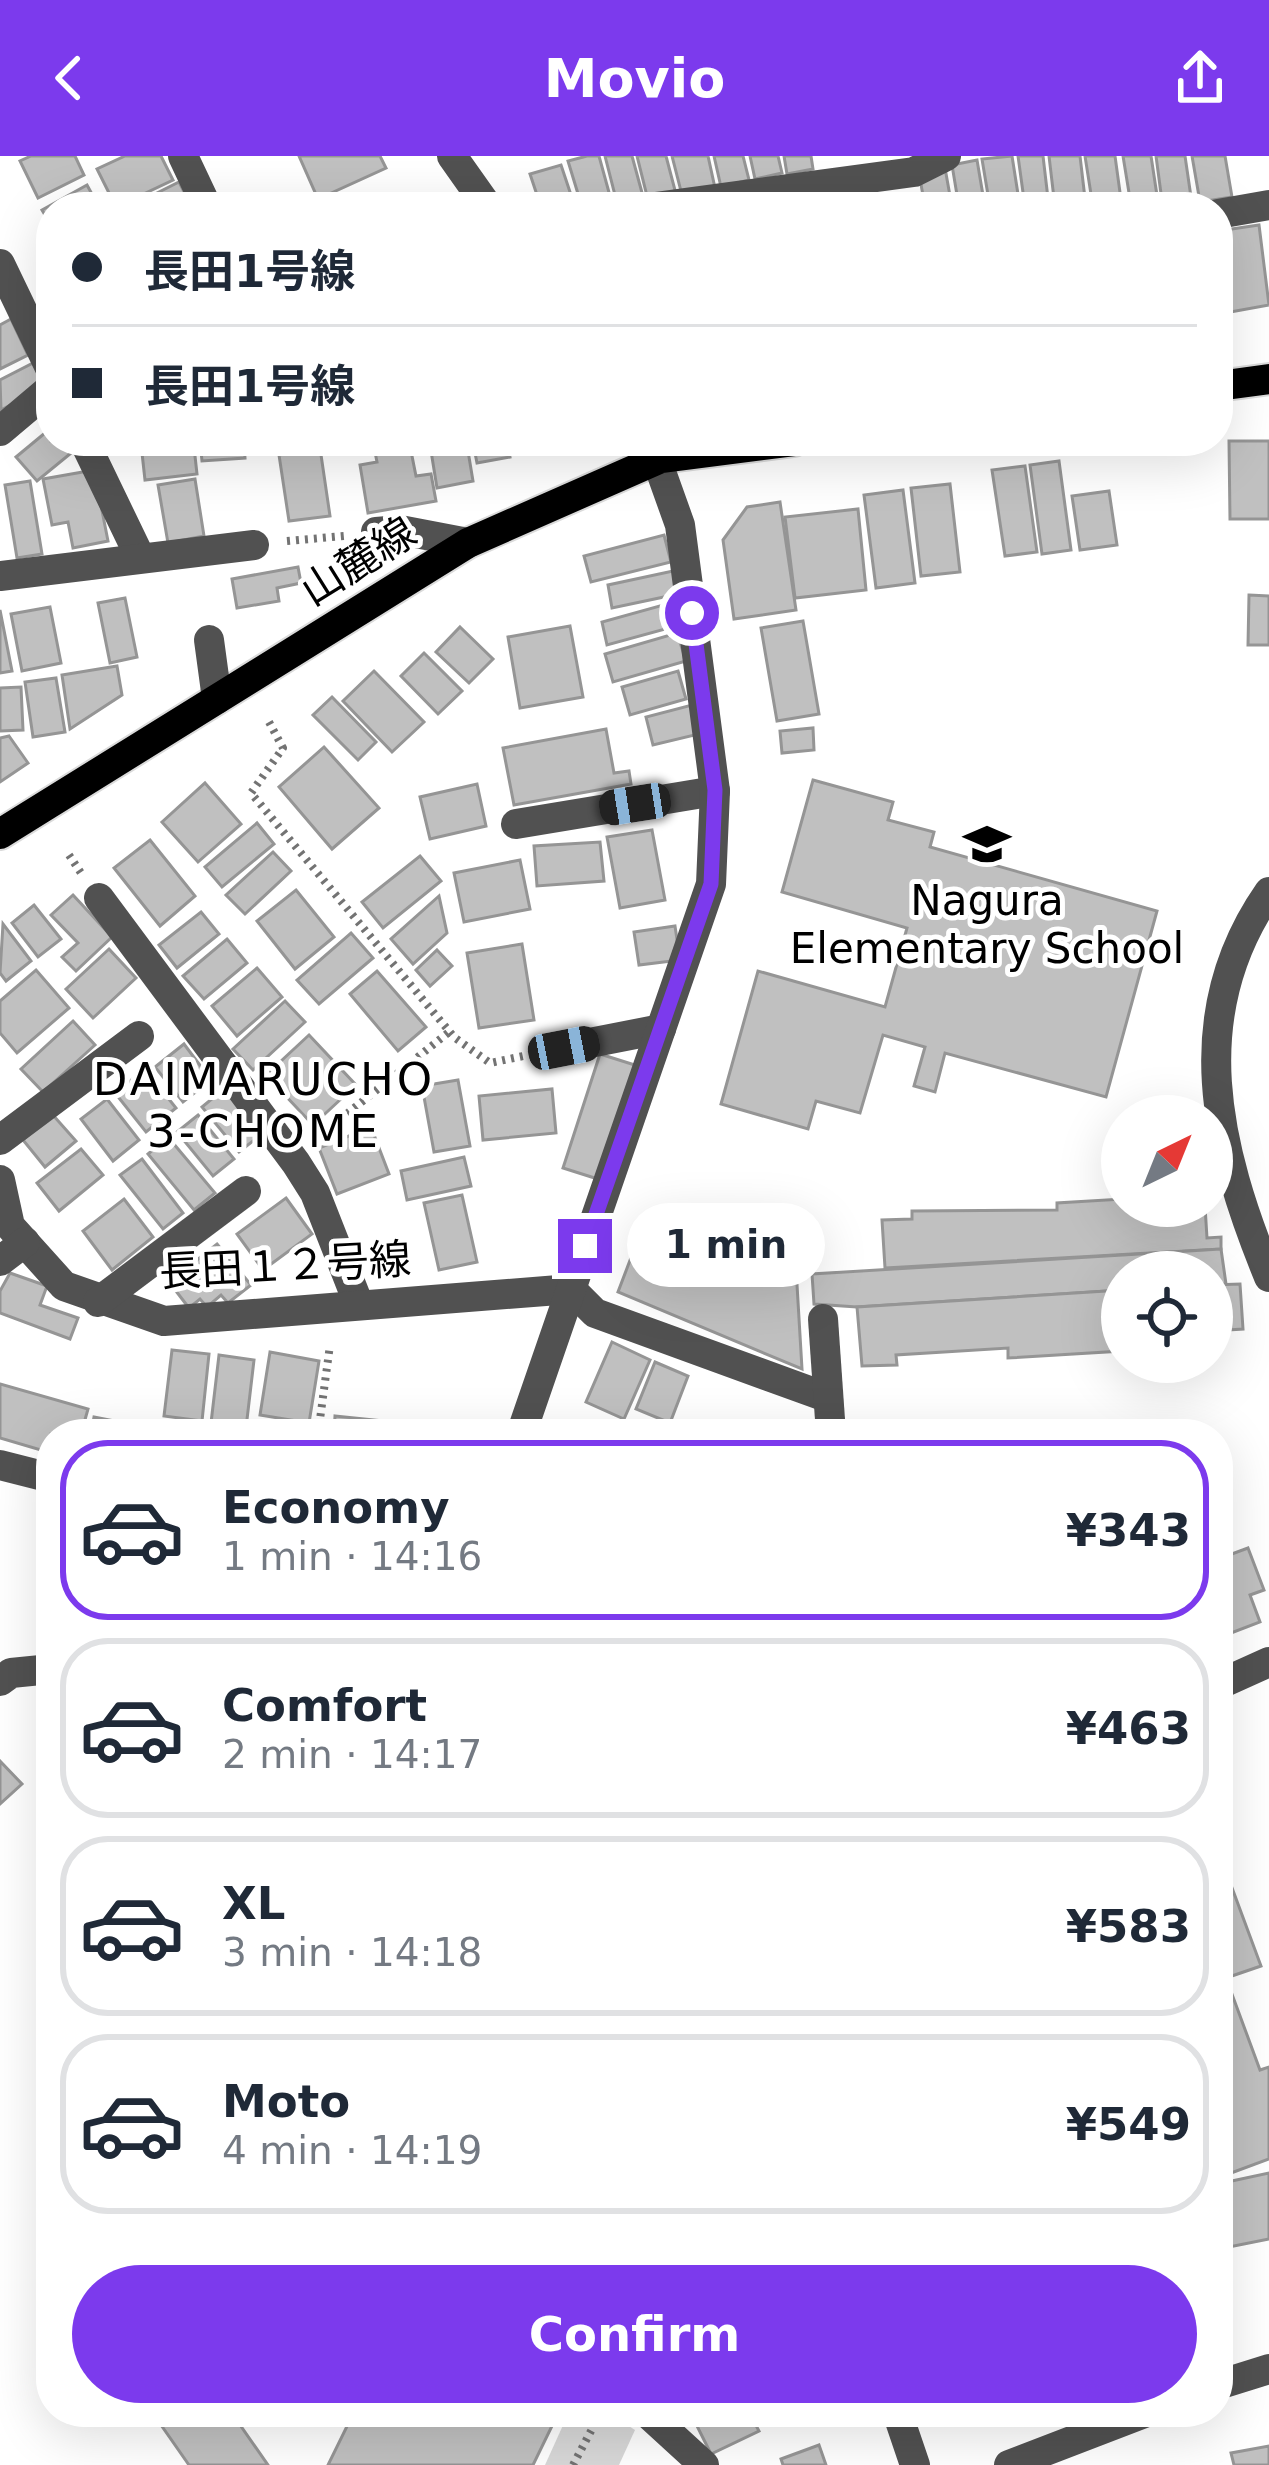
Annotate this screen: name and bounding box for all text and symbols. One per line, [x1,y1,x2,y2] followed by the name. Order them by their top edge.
[36,45,102,111] icon: back
[1167,45,1233,111] icon: share
[544,47,725,110] text: Movio
[144,245,355,298] text: 長田1号線
[144,360,355,413] text: 長田1号線
[292,507,425,616] street label: 山麓線
[665,586,719,640] route start
[597,781,673,827] car
[962,819,1012,869] school or university icon: Nagura Elementary School
[790,876,1184,973] place label: Nagura Elementary School
[525,1023,603,1073] car
[93,1053,435,1158] district label: DAIMARUCHO 3-CHOME
[1101,1095,1233,1227] north arrow
[1101,1095,1233,1383] map controls
[627,1204,825,1288] callout: 1 min
[558,1219,612,1273] route end
[665,1222,787,1267] text: 1 min
[158,1234,412,1297] street label: 長田１２号線
[1101,1251,1233,1383] button: locate
[78,1476,186,1584] icon: car
[222,1481,450,1534] text: Economy
[1066,1504,1191,1557] text: ¥343
[222,1534,482,1579] text: 1 min · 14:16
[78,1674,186,1782] icon: car
[222,1679,427,1732] text: Comfort
[1066,1702,1191,1755] text: ¥463
[222,1732,482,1777] text: 2 min · 14:17
[78,1872,186,1980] icon: car
[222,1877,285,1930] text: XL
[1066,1900,1191,1953] text: ¥583
[222,1930,482,1975] text: 3 min · 14:18
[78,2070,186,2178] icon: car
[222,2075,350,2128] text: Moto
[1066,2098,1191,2151] text: ¥549
[222,2128,482,2173] text: 4 min · 14:19
[72,2265,1197,2403] button: Confirm

